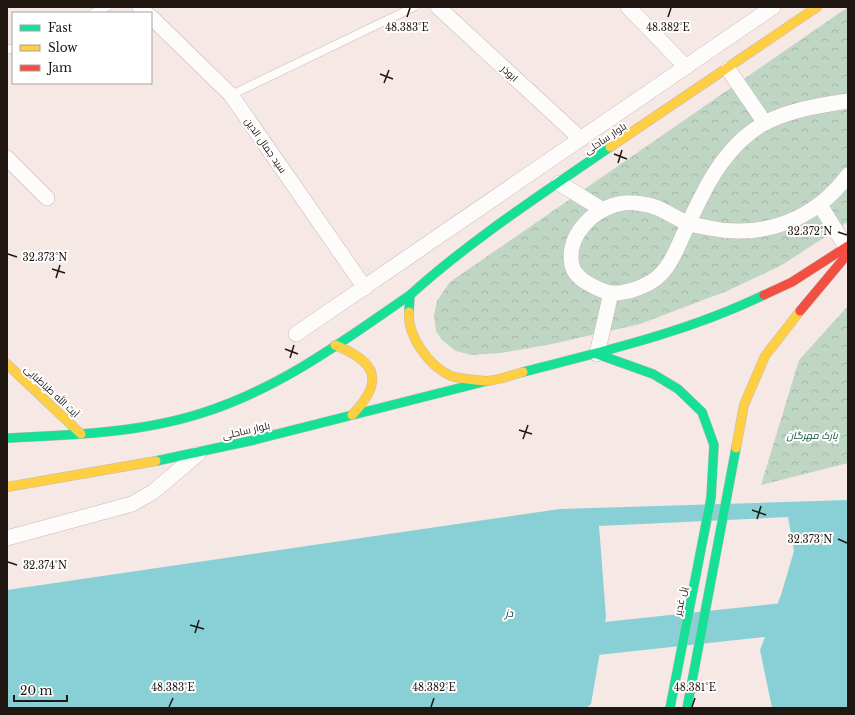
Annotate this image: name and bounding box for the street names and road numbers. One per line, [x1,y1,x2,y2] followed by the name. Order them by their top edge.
[498,62,521,84] street label: ابوذر
[242,115,289,176] street label: سید جمال الدین
[582,119,629,157] street label: بلوار ساحلی
[21,362,83,420] street label: آیت الله طباطبایی
[221,419,271,442] street label: بلوار ساحلی
[671,585,690,618] street label: پل غدیر

